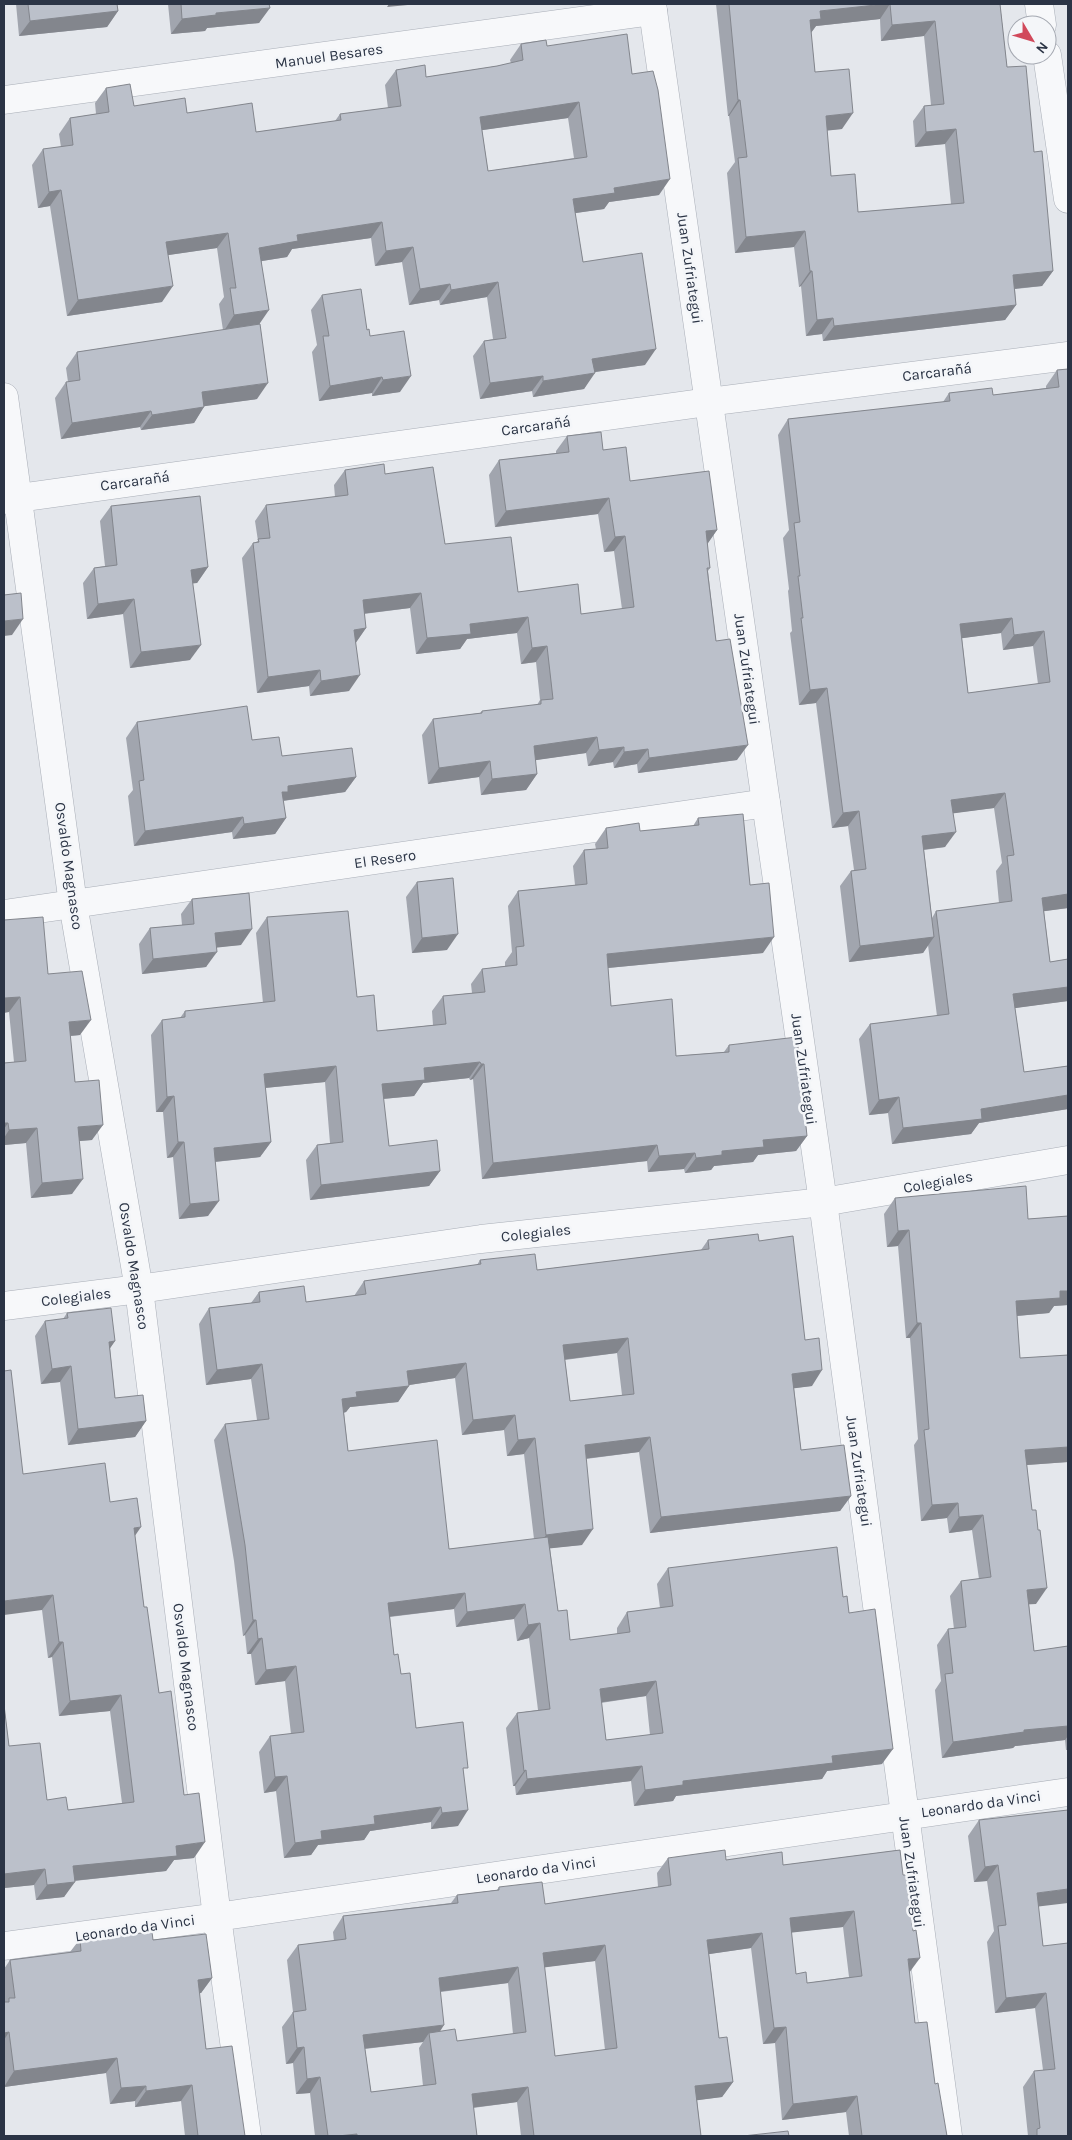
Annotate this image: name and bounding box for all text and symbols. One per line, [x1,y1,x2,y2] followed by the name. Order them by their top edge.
[1007,15,1057,65] north arrow
[1032,39,1052,57] text: N
[274,40,384,72] street label: Manuel Besares
[673,211,707,325] street label: Juan Zufriategui
[901,359,973,385] street label: Carcarañá
[500,412,572,440] street label: Carcarañá
[99,467,171,495] street label: Carcarañá
[730,612,764,726] street label: Juan Zufriategui
[51,801,87,931] street label: Osvaldo Magnasco
[353,846,417,872] street label: El Resero
[787,1012,821,1126] street label: Juan Zufriategui
[902,1167,974,1197] street label: Colegiales
[115,1201,153,1331] street label: Osvaldo Magnasco
[500,1220,572,1246] street label: Colegiales
[40,1284,112,1310] street label: Colegiales
[842,1414,876,1528] street label: Juan Zufriategui
[169,1602,203,1732] street label: Osvaldo Magnasco
[920,1787,1042,1821] street label: Leonardo da Vinci
[895,1815,929,1929] street label: Juan Zufriategui
[475,1853,597,1887] street label: Leonardo da Vinci
[74,1911,196,1945] street label: Leonardo da Vinci

